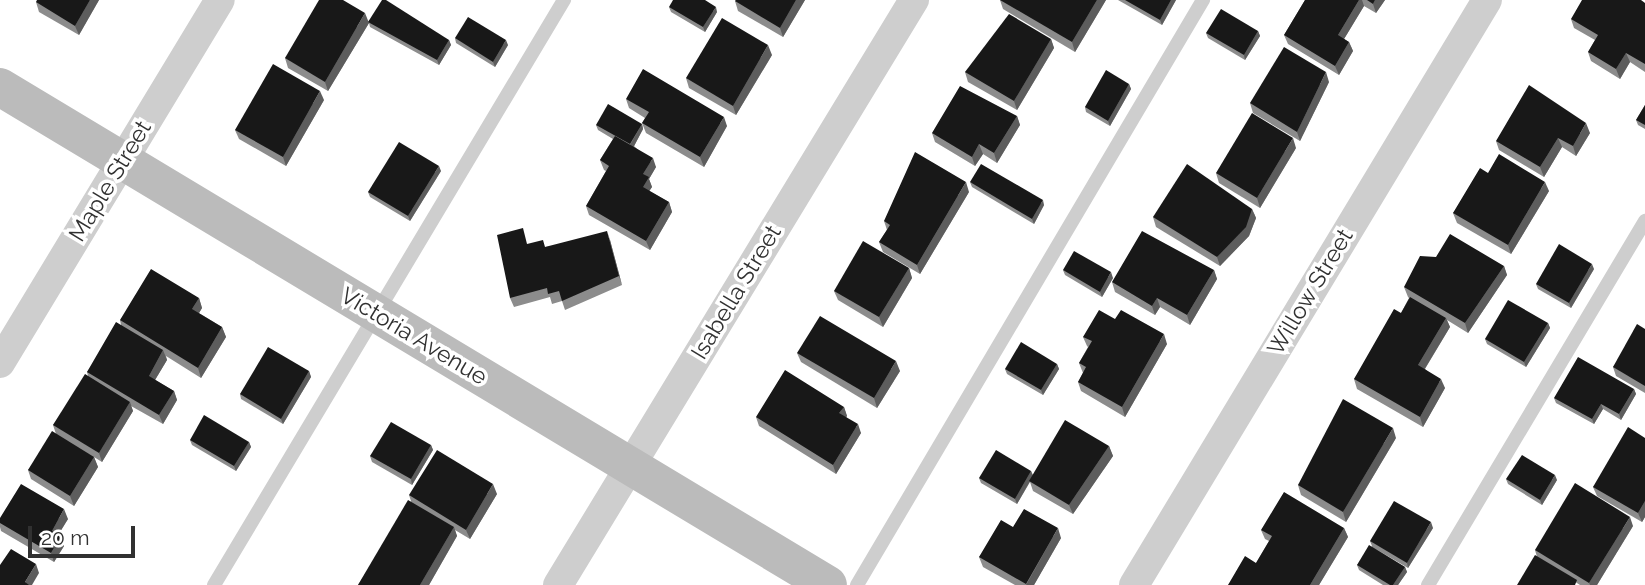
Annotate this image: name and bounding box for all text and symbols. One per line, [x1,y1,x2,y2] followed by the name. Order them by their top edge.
[63,116,157,246] street label: Maple Street
[685,220,787,364] street label: Isabella Street
[1261,224,1359,360] street label: Willow Street
[335,281,493,391] street label: Victoria Avenue
[32,512,138,556] scale bar
[41,525,89,550] text: 20 m

